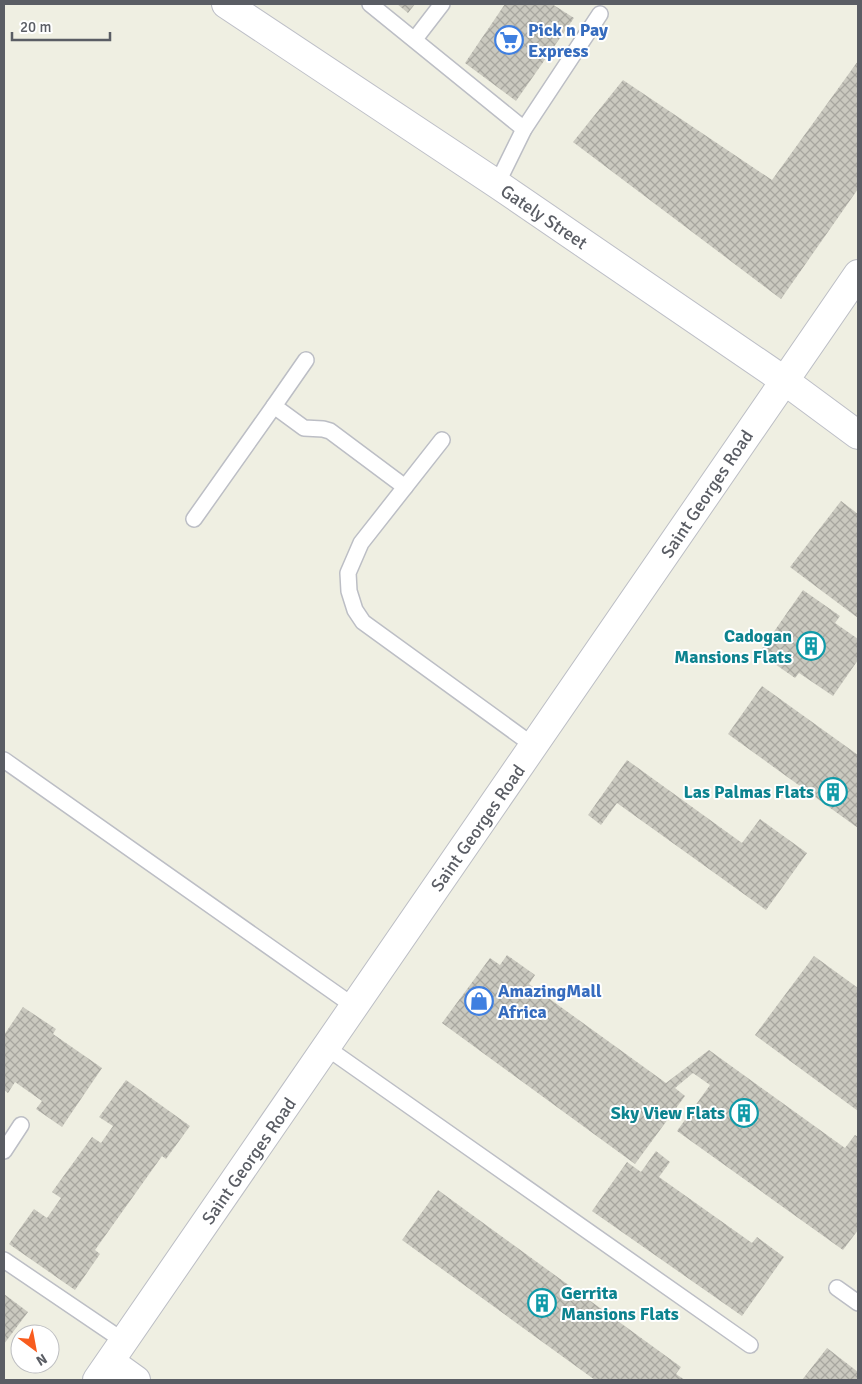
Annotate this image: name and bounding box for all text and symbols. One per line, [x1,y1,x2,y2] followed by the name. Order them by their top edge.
[12,10,110,42] scale bar
[20,18,51,36] text: 20 m
[528,19,608,62] place label: Pick n Pay Express
[494,25,524,55] supermarket icon: Pick n Pay Express
[496,180,592,254] street label: Gately Street
[656,426,758,562] street label: Saint Georges Road
[674,625,792,668] place label: Cadogan Mansions Flats
[796,631,826,661] building icon: Cadogan Mansions Flats
[426,760,530,896] street label: Saint Georges Road
[818,777,848,807] building icon: Las Palmas Flats
[683,781,814,803] place label: Las Palmas Flats
[498,980,602,1023] place label: AmazingMall Africa
[464,986,494,1016] shop icon: AmazingMall Africa
[197,1093,301,1229] street label: Saint Georges Road
[729,1098,759,1128] building icon: Sky View Flats
[611,1102,725,1124] place label: Sky View Flats
[561,1282,679,1325] place label: Gerrita Mansions Flats
[527,1288,557,1318] building icon: Gerrita Mansions Flats
[10,1324,60,1374] north arrow
[33,1350,50,1369] text: N

